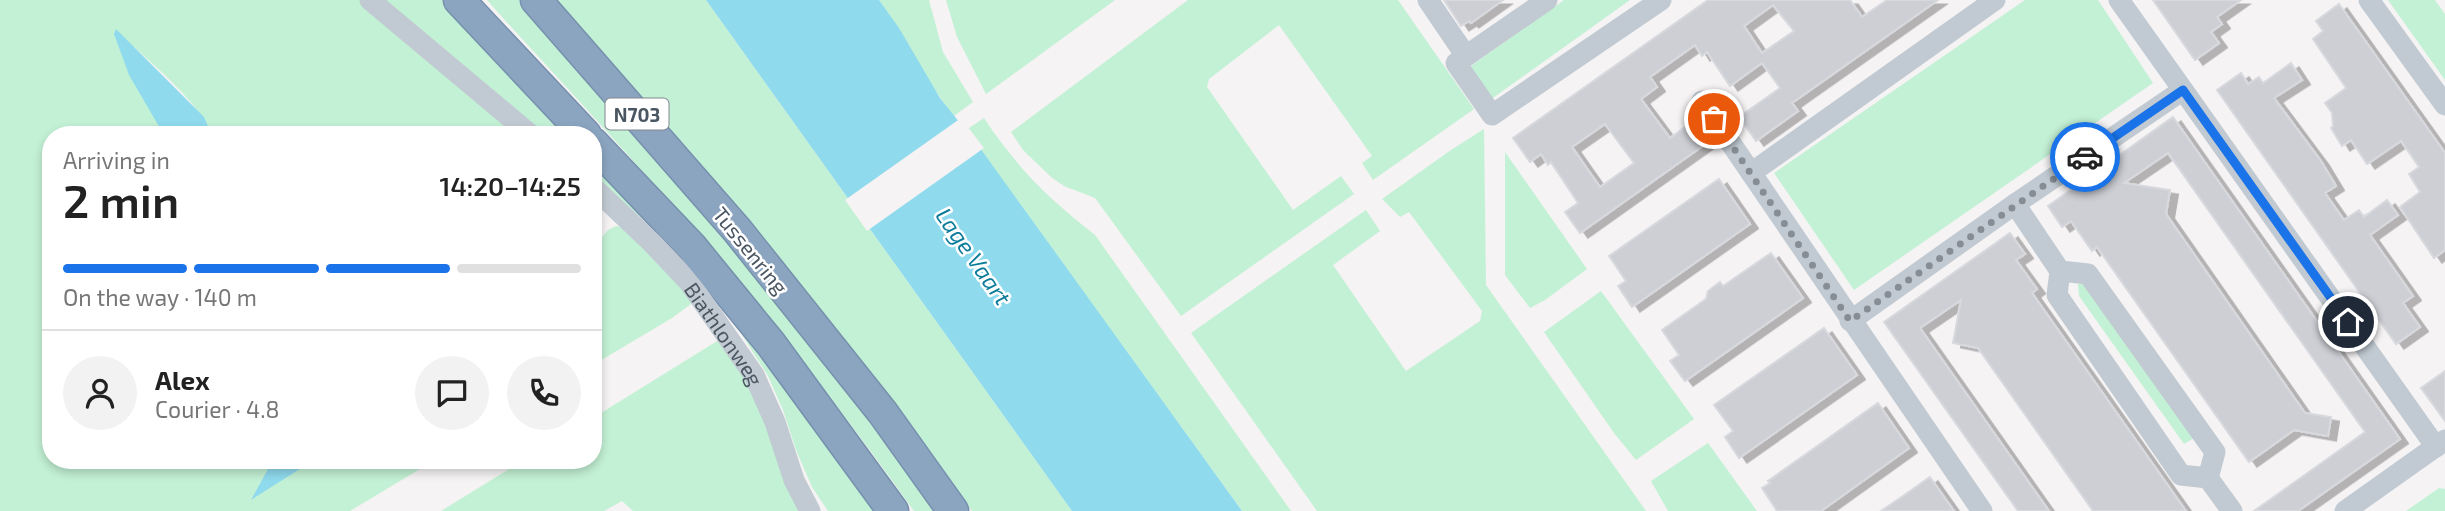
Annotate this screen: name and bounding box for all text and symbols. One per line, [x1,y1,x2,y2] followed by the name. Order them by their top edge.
[1684,89,1744,149] pin
[606,98,668,130] road number: N703
[1695,100,1733,138] icon: bag
[2050,122,2120,192] courier
[2066,138,2104,176] icon: car
[63,146,170,174] text: Arriving in
[440,170,581,201] text: 14:20–14:25
[63,172,179,227] text: 2 min
[708,201,794,299] street label: Tussenring
[930,202,1018,310] water label: Lage Vaart
[680,277,770,389] street label: Biathlonweg
[63,283,257,311] text: On the way · 140 m
[2318,292,2378,352] pin
[2329,303,2367,341] icon: home
[63,356,137,430] button: person
[415,356,489,430] button: chat
[507,356,581,430] button: phone
[155,364,210,395] text: Alex
[155,395,279,423] text: Courier · 4.8

